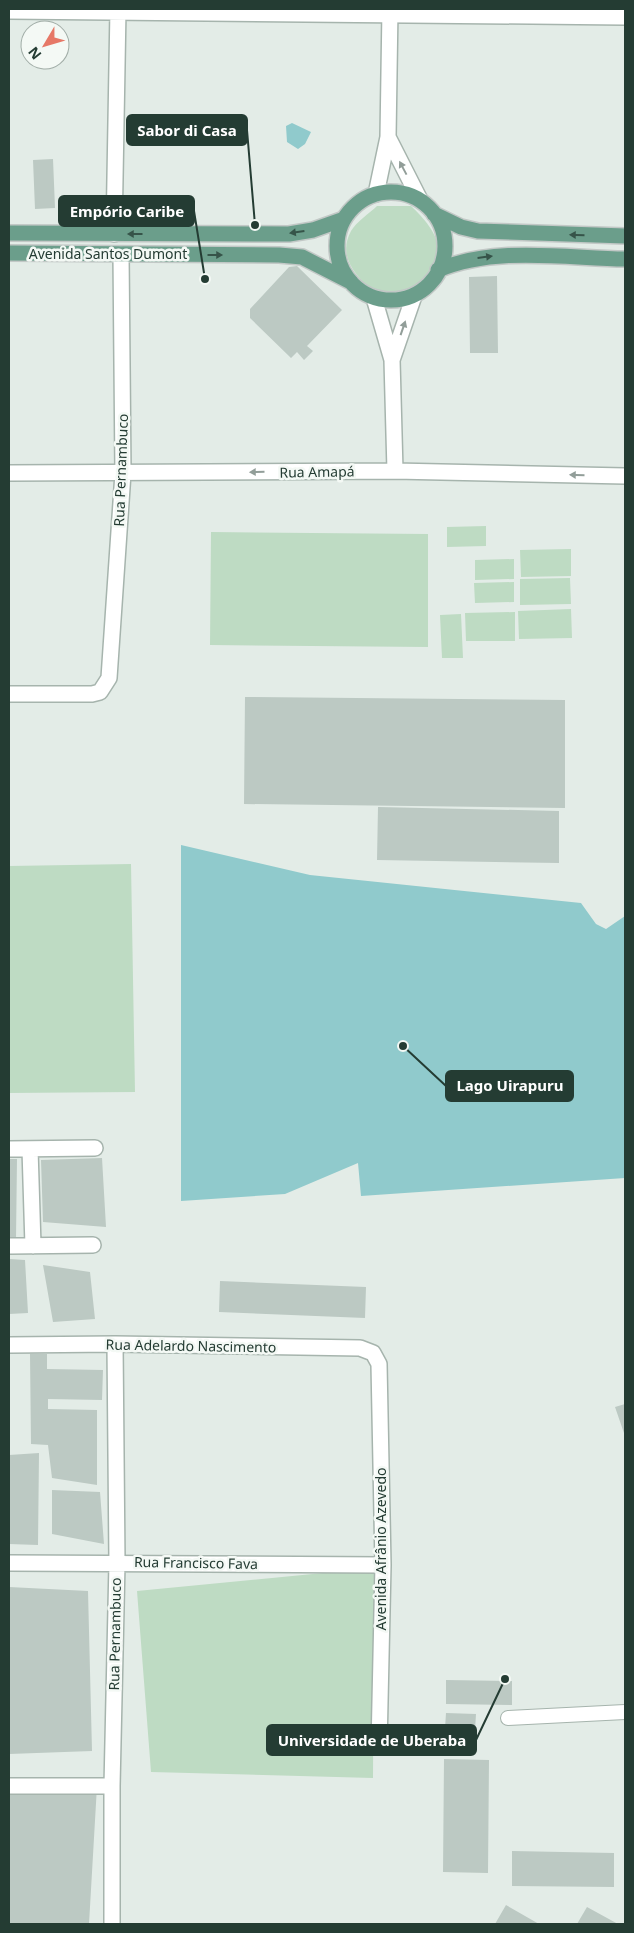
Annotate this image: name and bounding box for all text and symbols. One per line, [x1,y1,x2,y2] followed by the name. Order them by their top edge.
[20,20,70,70] north arrow
[23,43,45,64] text: N
[127,115,247,145] callout: Sabor di Casa
[137,120,237,140] text: Sabor di Casa
[399,160,407,175] one-way arrow
[59,196,194,226] callout: Empório Caribe
[70,201,184,221] text: Empório Caribe
[289,229,305,237] one-way arrow
[127,230,143,238] one-way arrow
[568,231,584,239] one-way arrow
[29,244,187,263] street label: Avenida Santos Dumont
[207,251,223,259] one-way arrow
[477,253,493,261] one-way arrow
[400,320,408,335] one-way arrow
[109,413,132,527] street label: Rua Pernambuco
[279,461,355,482] street label: Rua Amapá
[248,468,264,476] one-way arrow
[568,471,584,479] one-way arrow
[446,1071,573,1101] callout: Lago Uirapuru
[456,1075,564,1095] text: Lago Uirapuru
[106,1335,277,1356] street label: Rua Adelardo Nascimento
[371,1467,390,1631] street label: Avenida Afrânio Azevedo
[134,1552,258,1573] street label: Rua Francisco Fava
[104,1577,125,1691] street label: Rua Pernambuco
[267,1725,476,1755] callout: Universidade de Uberaba
[278,1730,466,1750] text: Universidade de Uberaba

